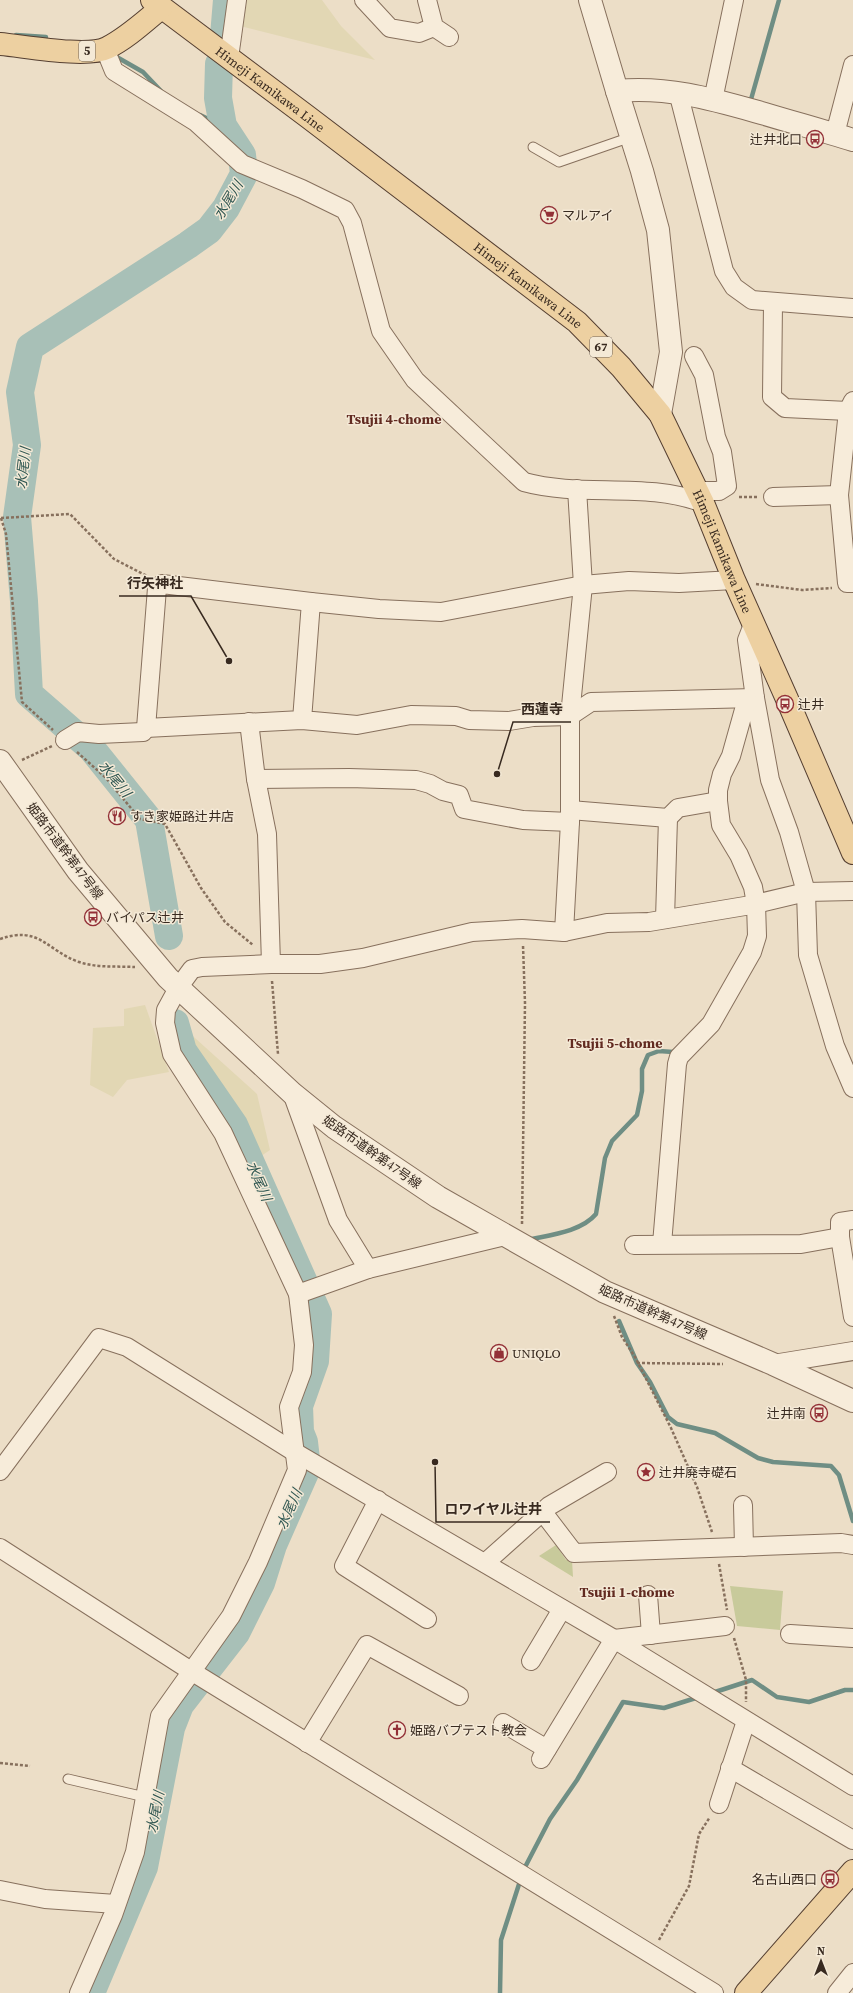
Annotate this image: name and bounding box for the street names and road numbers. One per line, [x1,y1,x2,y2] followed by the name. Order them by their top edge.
[79,41,95,61] road number: 5
[212,42,329,136] street label: Himeji Kamikawa Line
[470,238,587,332] street label: Himeji Kamikawa Line
[590,337,612,357] road number: 67
[689,486,756,616] street label: Himeji Kamikawa Line
[23,799,107,903] street label: 姫路市道幹第47号線
[319,1111,425,1193] street label: 姫路市道幹第47号線
[596,1280,710,1344] street label: 姫路市道幹第47号線

